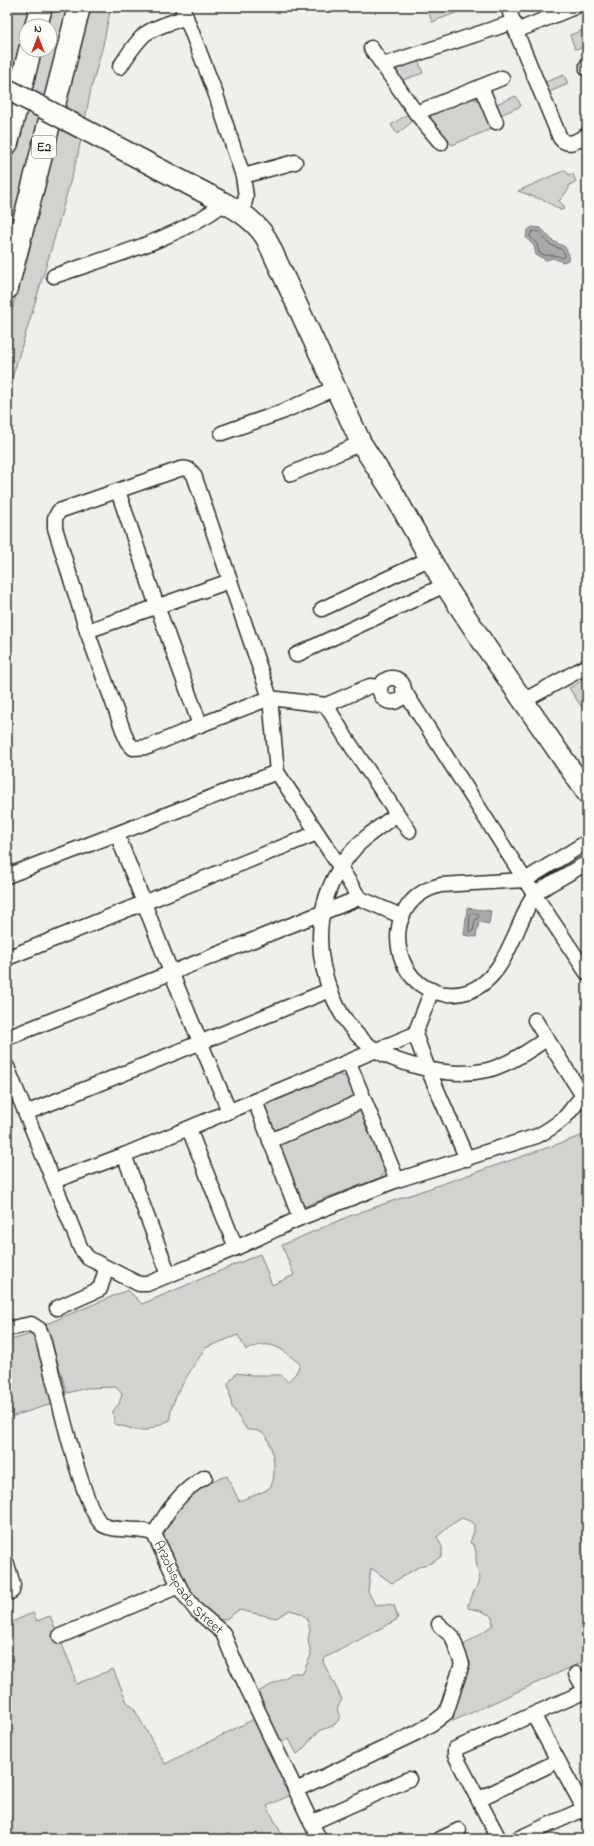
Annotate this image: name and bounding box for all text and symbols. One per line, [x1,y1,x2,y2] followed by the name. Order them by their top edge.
[18,18,58,58] north arrow
[34,21,42,37] text: N
[32,136,56,158] road number: E2
[148,1537,228,1640] street label: Arzobispado Street

